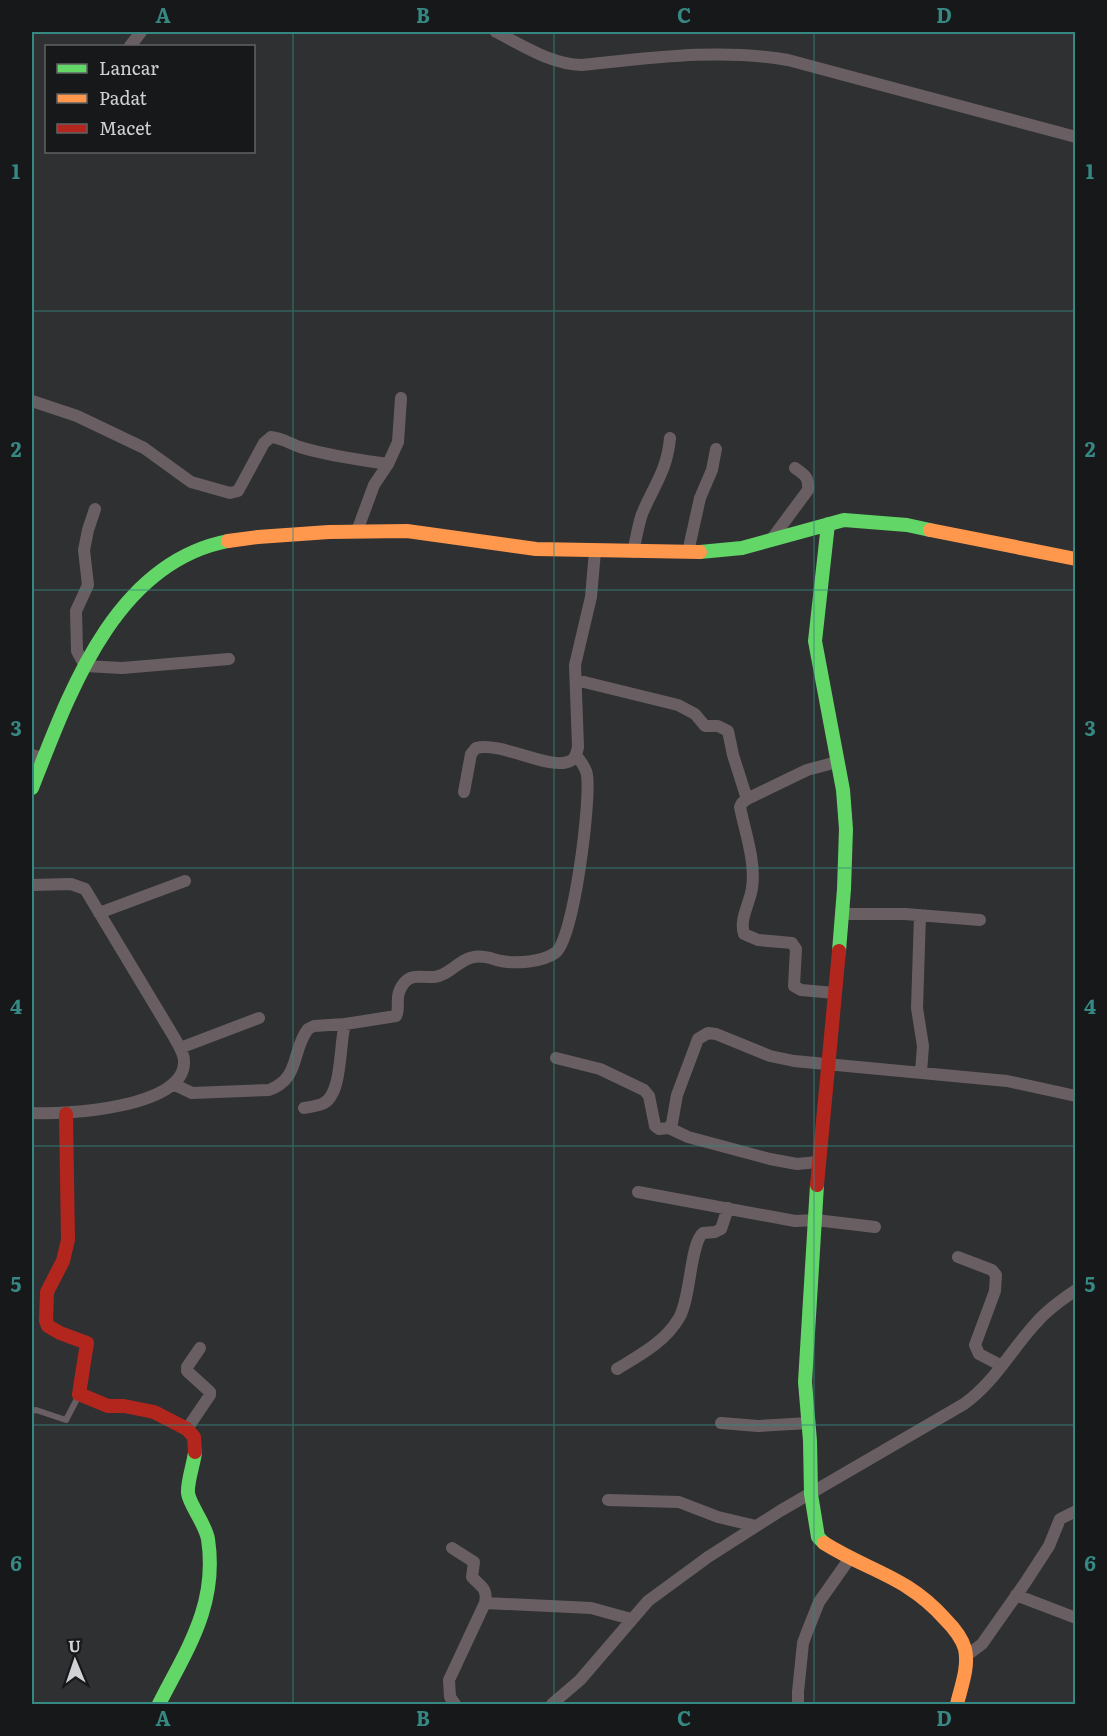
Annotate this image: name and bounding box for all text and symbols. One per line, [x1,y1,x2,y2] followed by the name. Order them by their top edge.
[155,0,171,29] text: A
[416,0,430,29] text: B
[677,0,691,29] text: C
[936,0,952,29] text: D
[45,45,255,153] legend
[99,54,159,81] text: Lancar
[99,84,148,111] text: Padat
[99,114,152,141] text: Macet
[12,155,20,185] text: 1
[1086,155,1094,185] text: 1
[11,433,22,463] text: 2
[1085,433,1096,463] text: 2
[10,712,22,742] text: 3
[1084,712,1096,742] text: 3
[10,990,22,1020] text: 4
[1084,990,1096,1020] text: 4
[11,1268,22,1298] text: 5
[1085,1268,1096,1298] text: 5
[10,1547,22,1577] text: 6
[1084,1547,1096,1577] text: 6
[45,1631,105,1691] north arrow
[68,1633,82,1657] text: U
[155,1702,171,1732] text: A
[416,1702,430,1732] text: B
[677,1702,691,1732] text: C
[936,1702,952,1732] text: D

